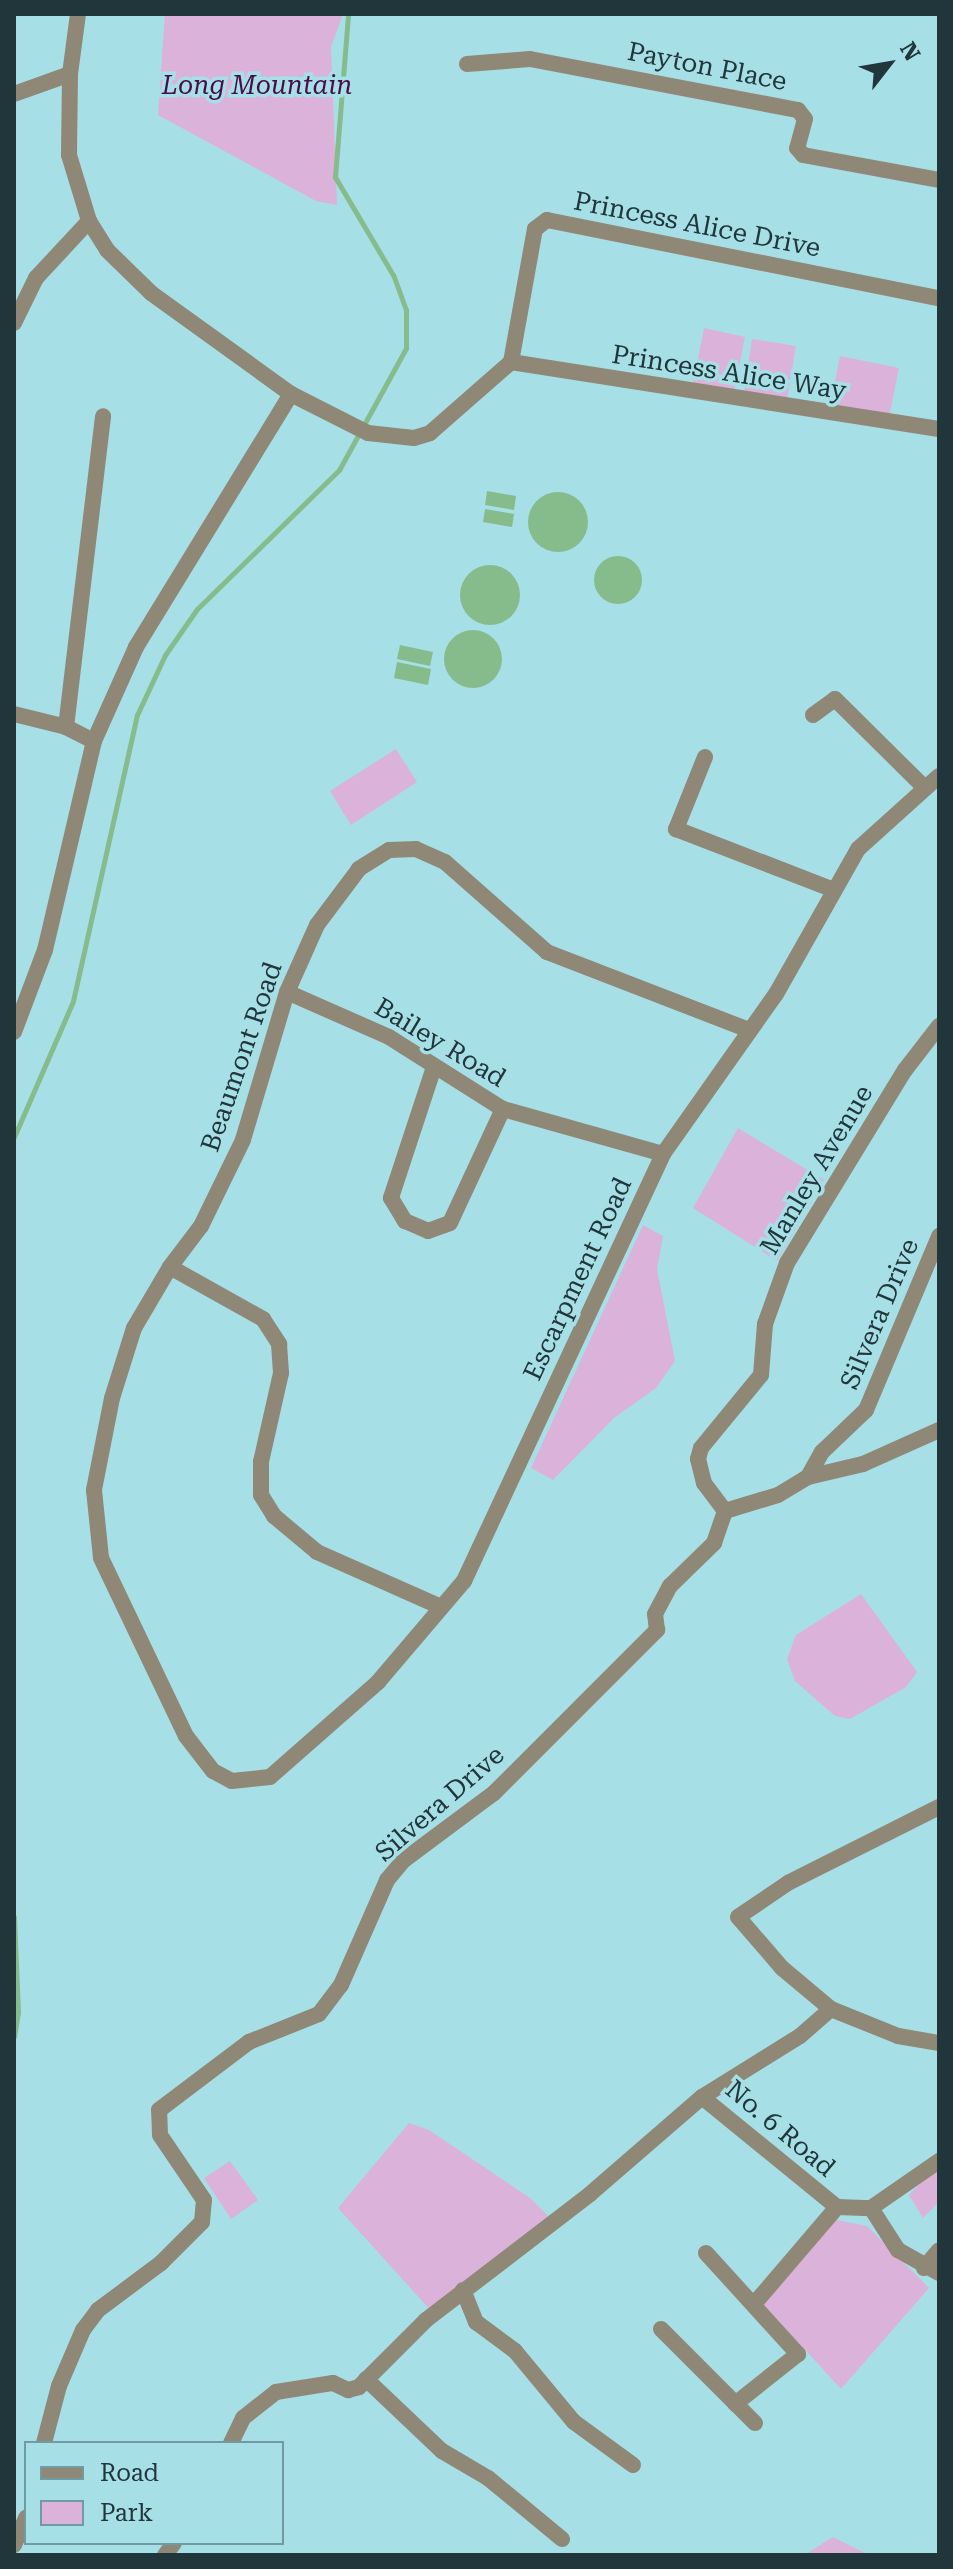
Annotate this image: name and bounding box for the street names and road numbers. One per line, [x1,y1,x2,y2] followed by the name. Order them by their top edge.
[625,36,789,98] street label: Payton Place
[571,186,823,264] street label: Princess Alice Drive
[610,339,848,407] street label: Princess Alice Way
[195,958,289,1156] street label: Beaumont Road
[369,992,511,1094] street label: Bailey Road
[754,1080,880,1260] street label: Manley Avenue
[517,1173,639,1385] street label: Escarpment Road
[834,1234,926,1394] street label: Silvera Drive
[369,1740,511,1868] street label: Silvera Drive
[719,2074,841,2184] street label: No. 6 Road

